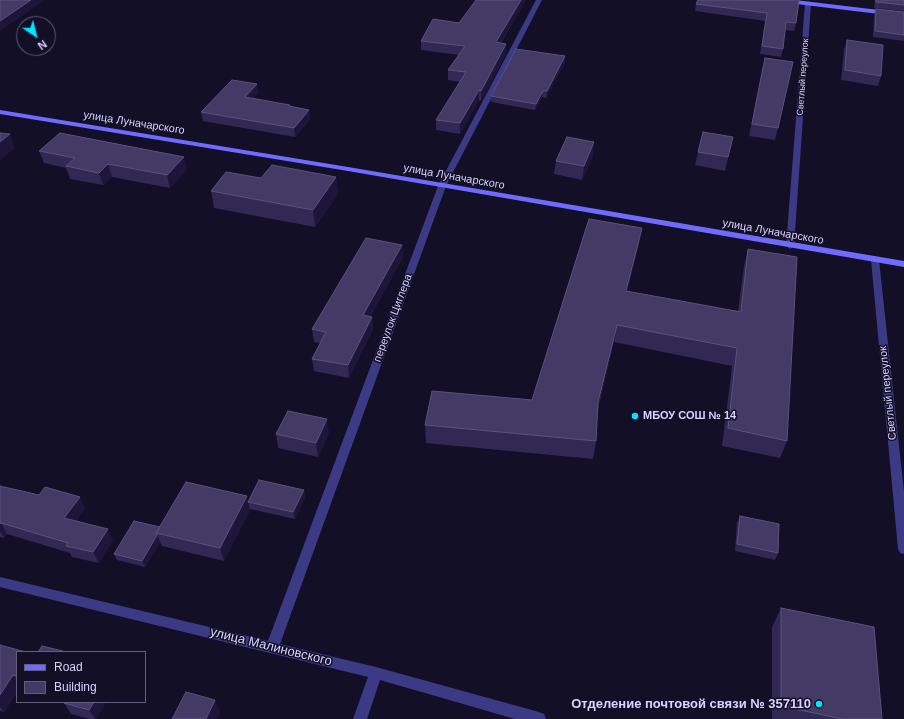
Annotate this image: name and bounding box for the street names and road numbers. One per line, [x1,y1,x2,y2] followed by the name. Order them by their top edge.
[795,38,811,116] street label: Светлый переулок
[82,108,186,138] street label: улица Луначарского
[402,162,506,192] street label: улица Луначарского
[721,217,825,247] street label: улица Луначарского
[371,272,415,364] street label: переулок Циглера
[876,345,900,441] street label: Светлый переулок
[209,624,333,670] street label: улица Малиновского

